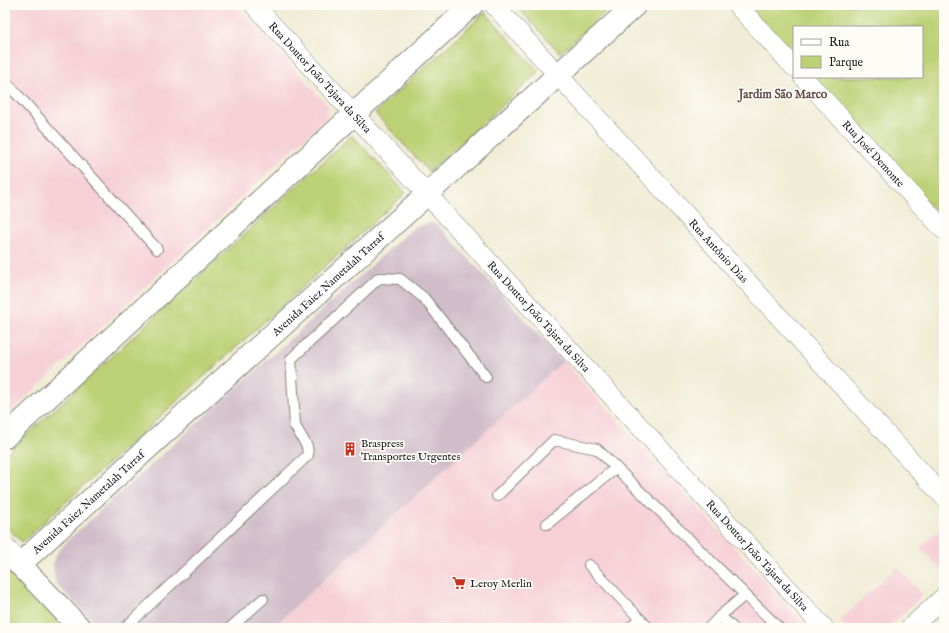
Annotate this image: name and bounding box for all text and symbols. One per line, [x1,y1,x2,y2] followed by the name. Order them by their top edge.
[265,19,374,137] street label: Rua Doutor João Tajara da Silva
[793,26,923,78] legend
[829,35,850,50] text: Rua
[829,55,864,71] text: Parque
[737,87,828,103] district label: Jardim São Marco
[839,118,907,190] street label: Rua José Demonte
[685,217,751,286] street label: Rua Antônio Dias
[269,229,389,340] street label: Avenida Faiez Nametalah Tarraf
[484,259,593,376] street label: Rua Doutor João Tajara da Silva
[361,437,460,464] place label: Braspress Transportes Urgentes
[342,441,358,457] building icon: Braspress Transportes Urgentes
[29,447,149,558] street label: Avenida Faiez Nametalah Tarraf
[702,498,811,615] street label: Rua Doutor João Tajara da Silva
[451,575,467,591] supermarket icon: Leroy Merlin
[470,577,532,591] place label: Leroy Merlin

